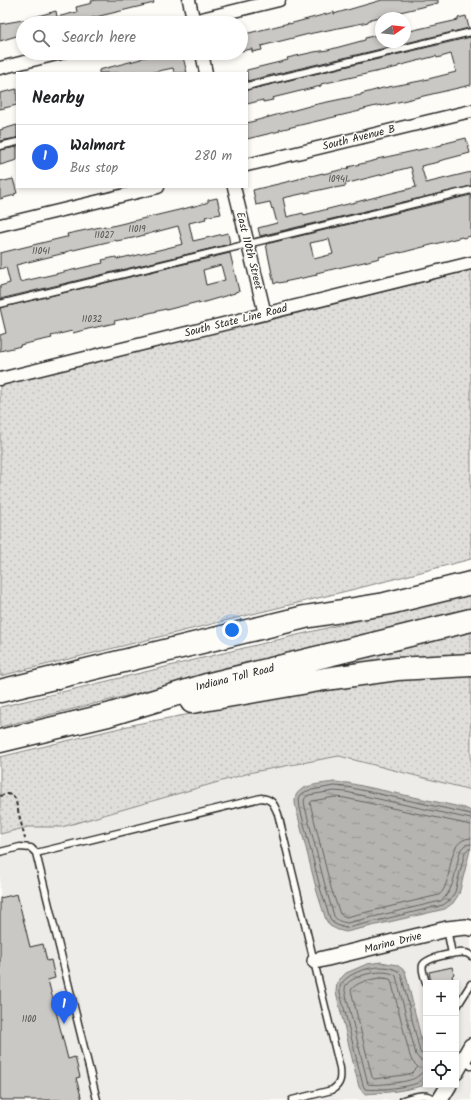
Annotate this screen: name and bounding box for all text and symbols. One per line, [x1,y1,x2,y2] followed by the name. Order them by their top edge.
[375,12,411,48] north arrow
[16,16,248,60] search box
[62,26,136,50] text: Search here
[30,27,52,49] icon: search
[32,85,84,112] text: Nearby
[321,120,397,156] street label: South Avenue B
[70,134,126,158] text: Walmart
[43,146,47,167] text: 1
[195,146,232,167] text: 280 m
[70,158,118,179] text: Bus stop
[328,172,348,187] house number: 10941
[231,210,268,293] street label: East 110th Street
[128,222,146,237] house number: 11019
[94,228,115,243] house number: 11027
[32,244,50,259] house number: 11041
[183,299,290,342] street label: South State Line Road
[82,312,102,327] house number: 11032
[222,620,242,640] your location
[194,659,277,696] street label: Indiana Toll Road
[362,927,424,959] street label: Marina Drive
[423,980,459,1088] map controls
[423,980,459,1016] button: +
[51,991,77,1024] pin: 1
[22,1012,37,1027] house number: 1100
[423,1016,459,1052] button: −
[423,1052,459,1088] button: locate

